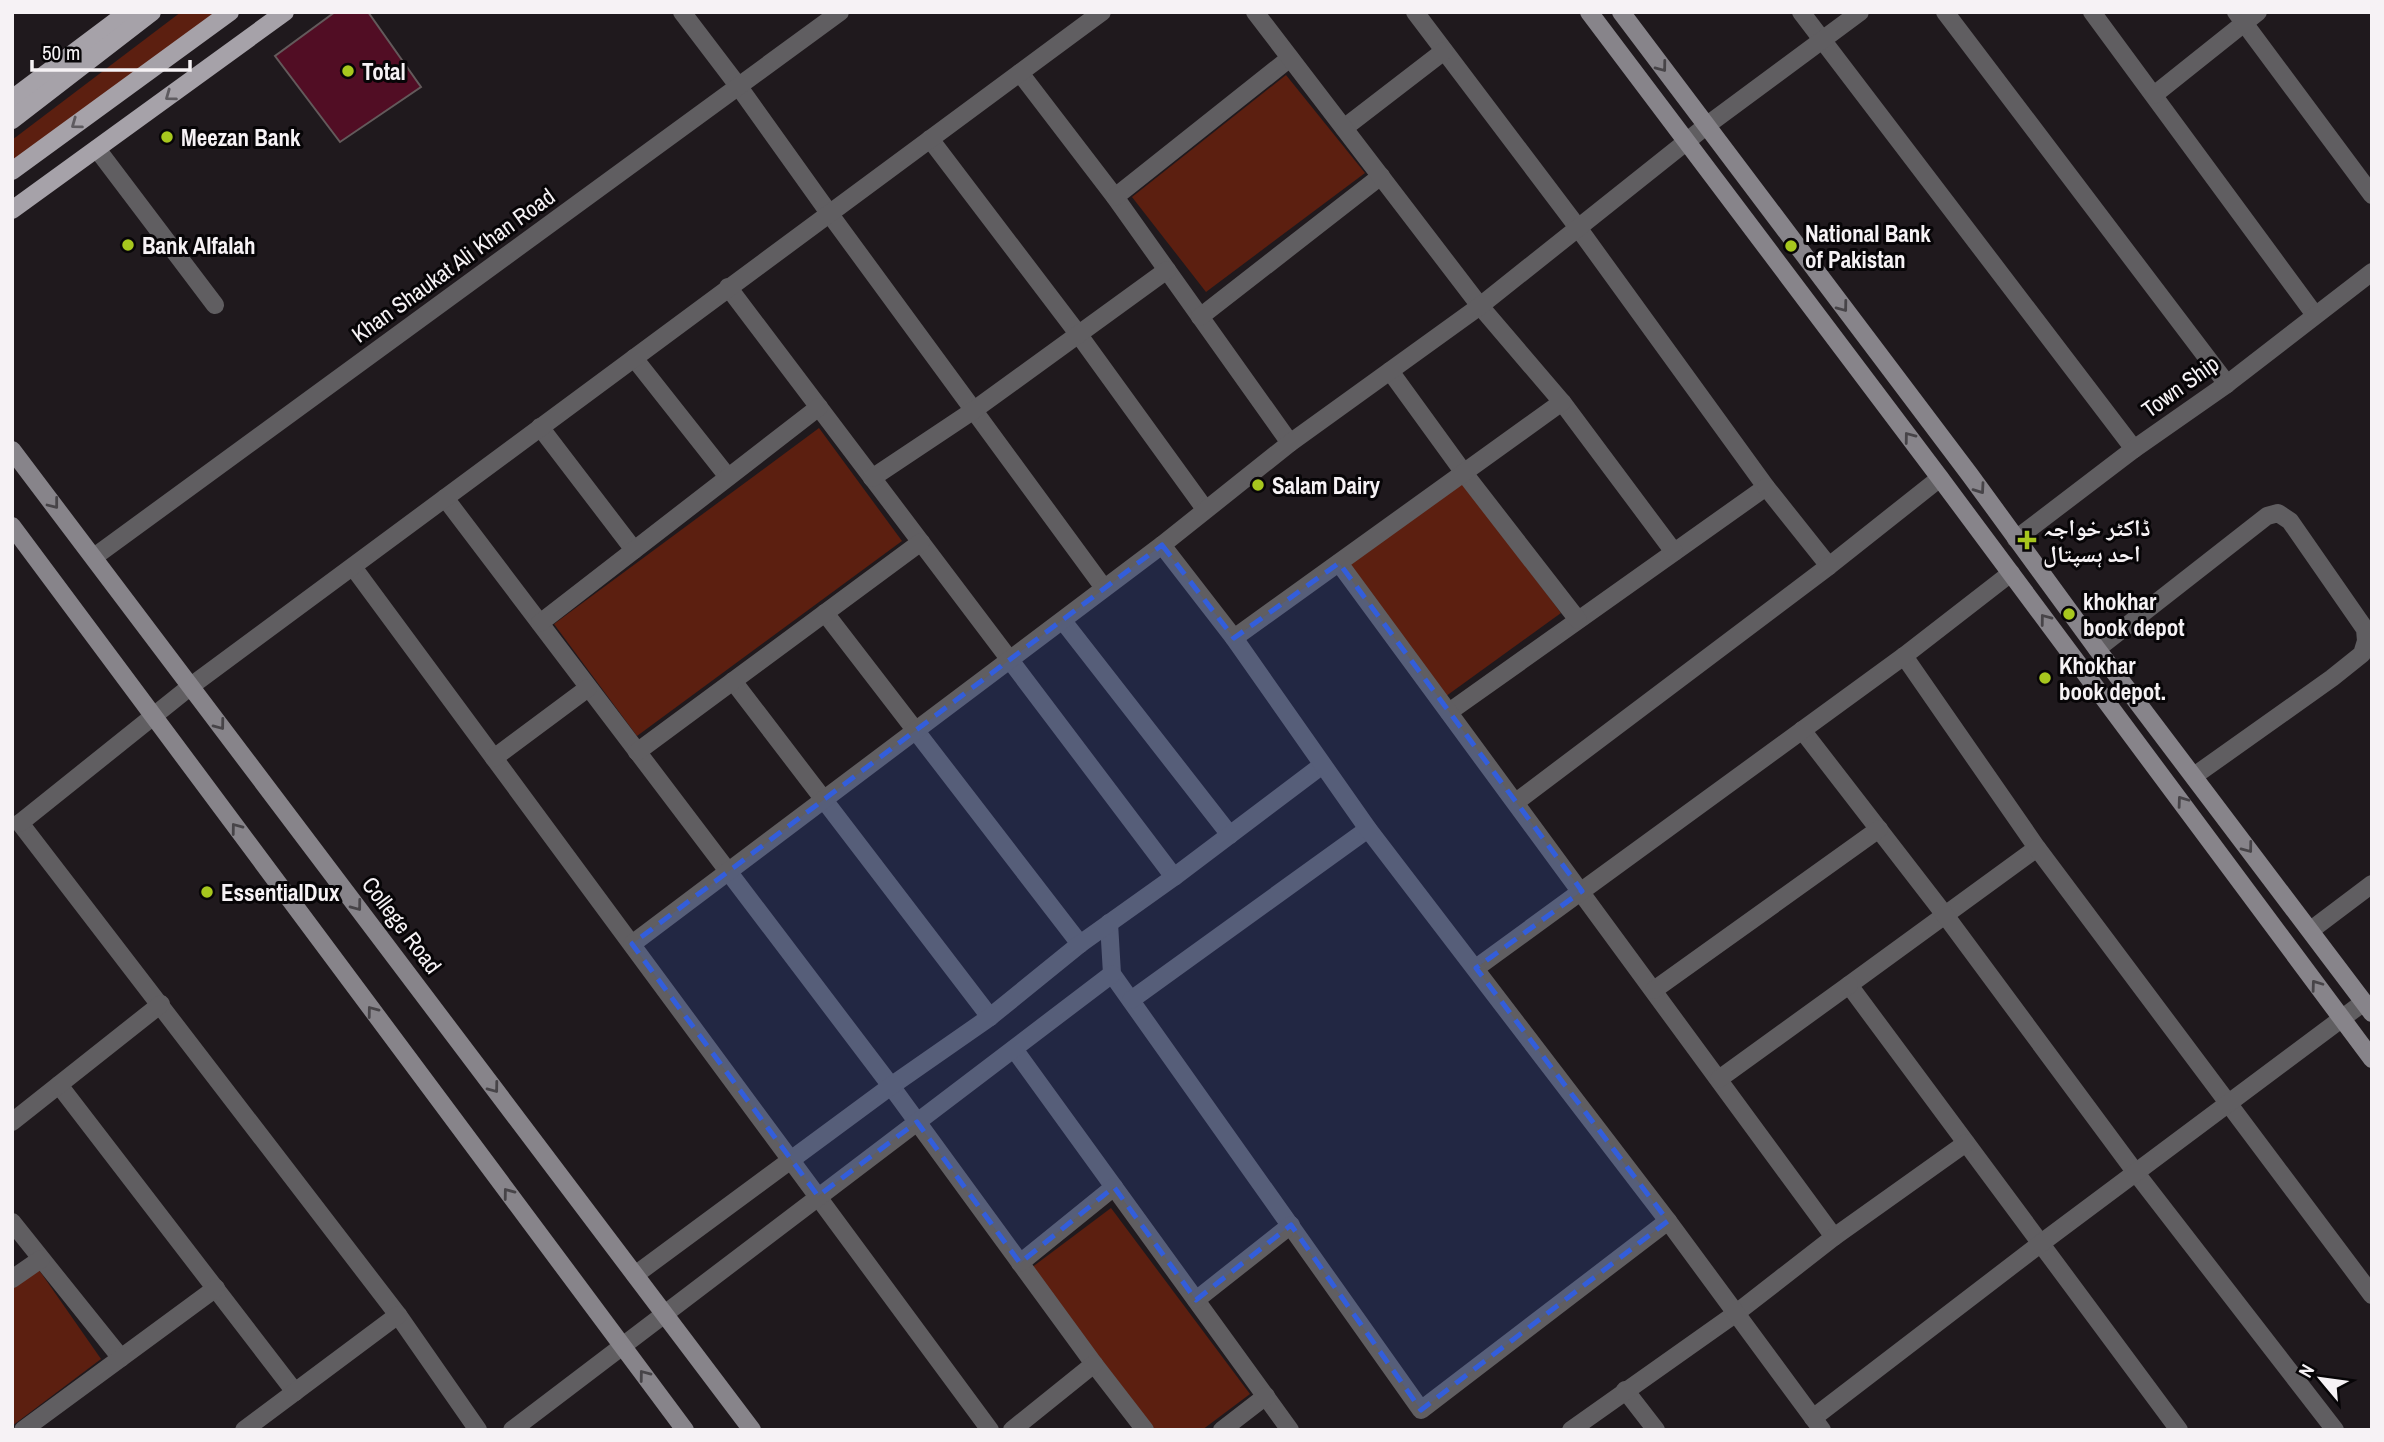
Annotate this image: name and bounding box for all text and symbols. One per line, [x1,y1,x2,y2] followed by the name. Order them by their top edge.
[32,28,189,72] scale bar
[42,38,80,67] text: 50 m
[362,56,406,87] place label: Total
[1653,59,1666,72] one-way arrow
[340,63,356,79] marker: Total
[165,87,178,100] one-way arrow
[71,116,84,129] one-way arrow
[181,122,301,153] place label: Meezan Bank
[159,129,175,145] marker: Meezan Bank
[345,181,561,349] street label: Khan Shaukat Ali Khan Road
[1805,218,1931,275] place label: National Bank of Pakistan
[142,230,256,261] place label: Bank Alfalah
[120,237,136,253] marker: Bank Alfalah
[1783,238,1799,254] marker: National Bank of Pakistan
[1835,299,1848,312] one-way arrow
[2135,348,2225,424] street label: Town Ship
[1905,432,1918,445] one-way arrow
[1272,470,1380,501] place label: Salam Dairy
[1250,477,1266,493] marker: Salam Dairy
[1972,481,1984,494] one-way arrow
[45,496,58,509] one-way arrow
[2043,512,2151,569] place label: ڈاکٹر خواجہ احد ہسپتال
[2017,530,2037,550] marker: ڈاکٹر خواجہ احد ہسپتال
[2083,586,2185,643] place label: khokhar book depot
[2061,606,2077,622] marker: khokhar book depot
[2041,614,2054,627] one-way arrow
[2059,650,2166,707] place label: Khokhar book depot.
[2037,670,2053,686] marker: Khokhar book depot.
[212,717,225,729] one-way arrow
[2178,796,2190,809] one-way arrow
[232,823,244,836] one-way arrow
[2240,840,2253,852] one-way arrow
[355,870,449,980] street label: College Road
[221,877,340,908] place label: EssentialDux
[199,884,215,900] marker: EssentialDux
[349,899,361,911] one-way arrow
[2312,980,2325,992] one-way arrow
[368,1006,380,1018] one-way arrow
[485,1081,498,1093] one-way arrow
[504,1188,517,1201] one-way arrow
[2286,1344,2356,1414] north arrow
[2292,1360,2320,1382] text: N
[640,1370,653,1383] one-way arrow

